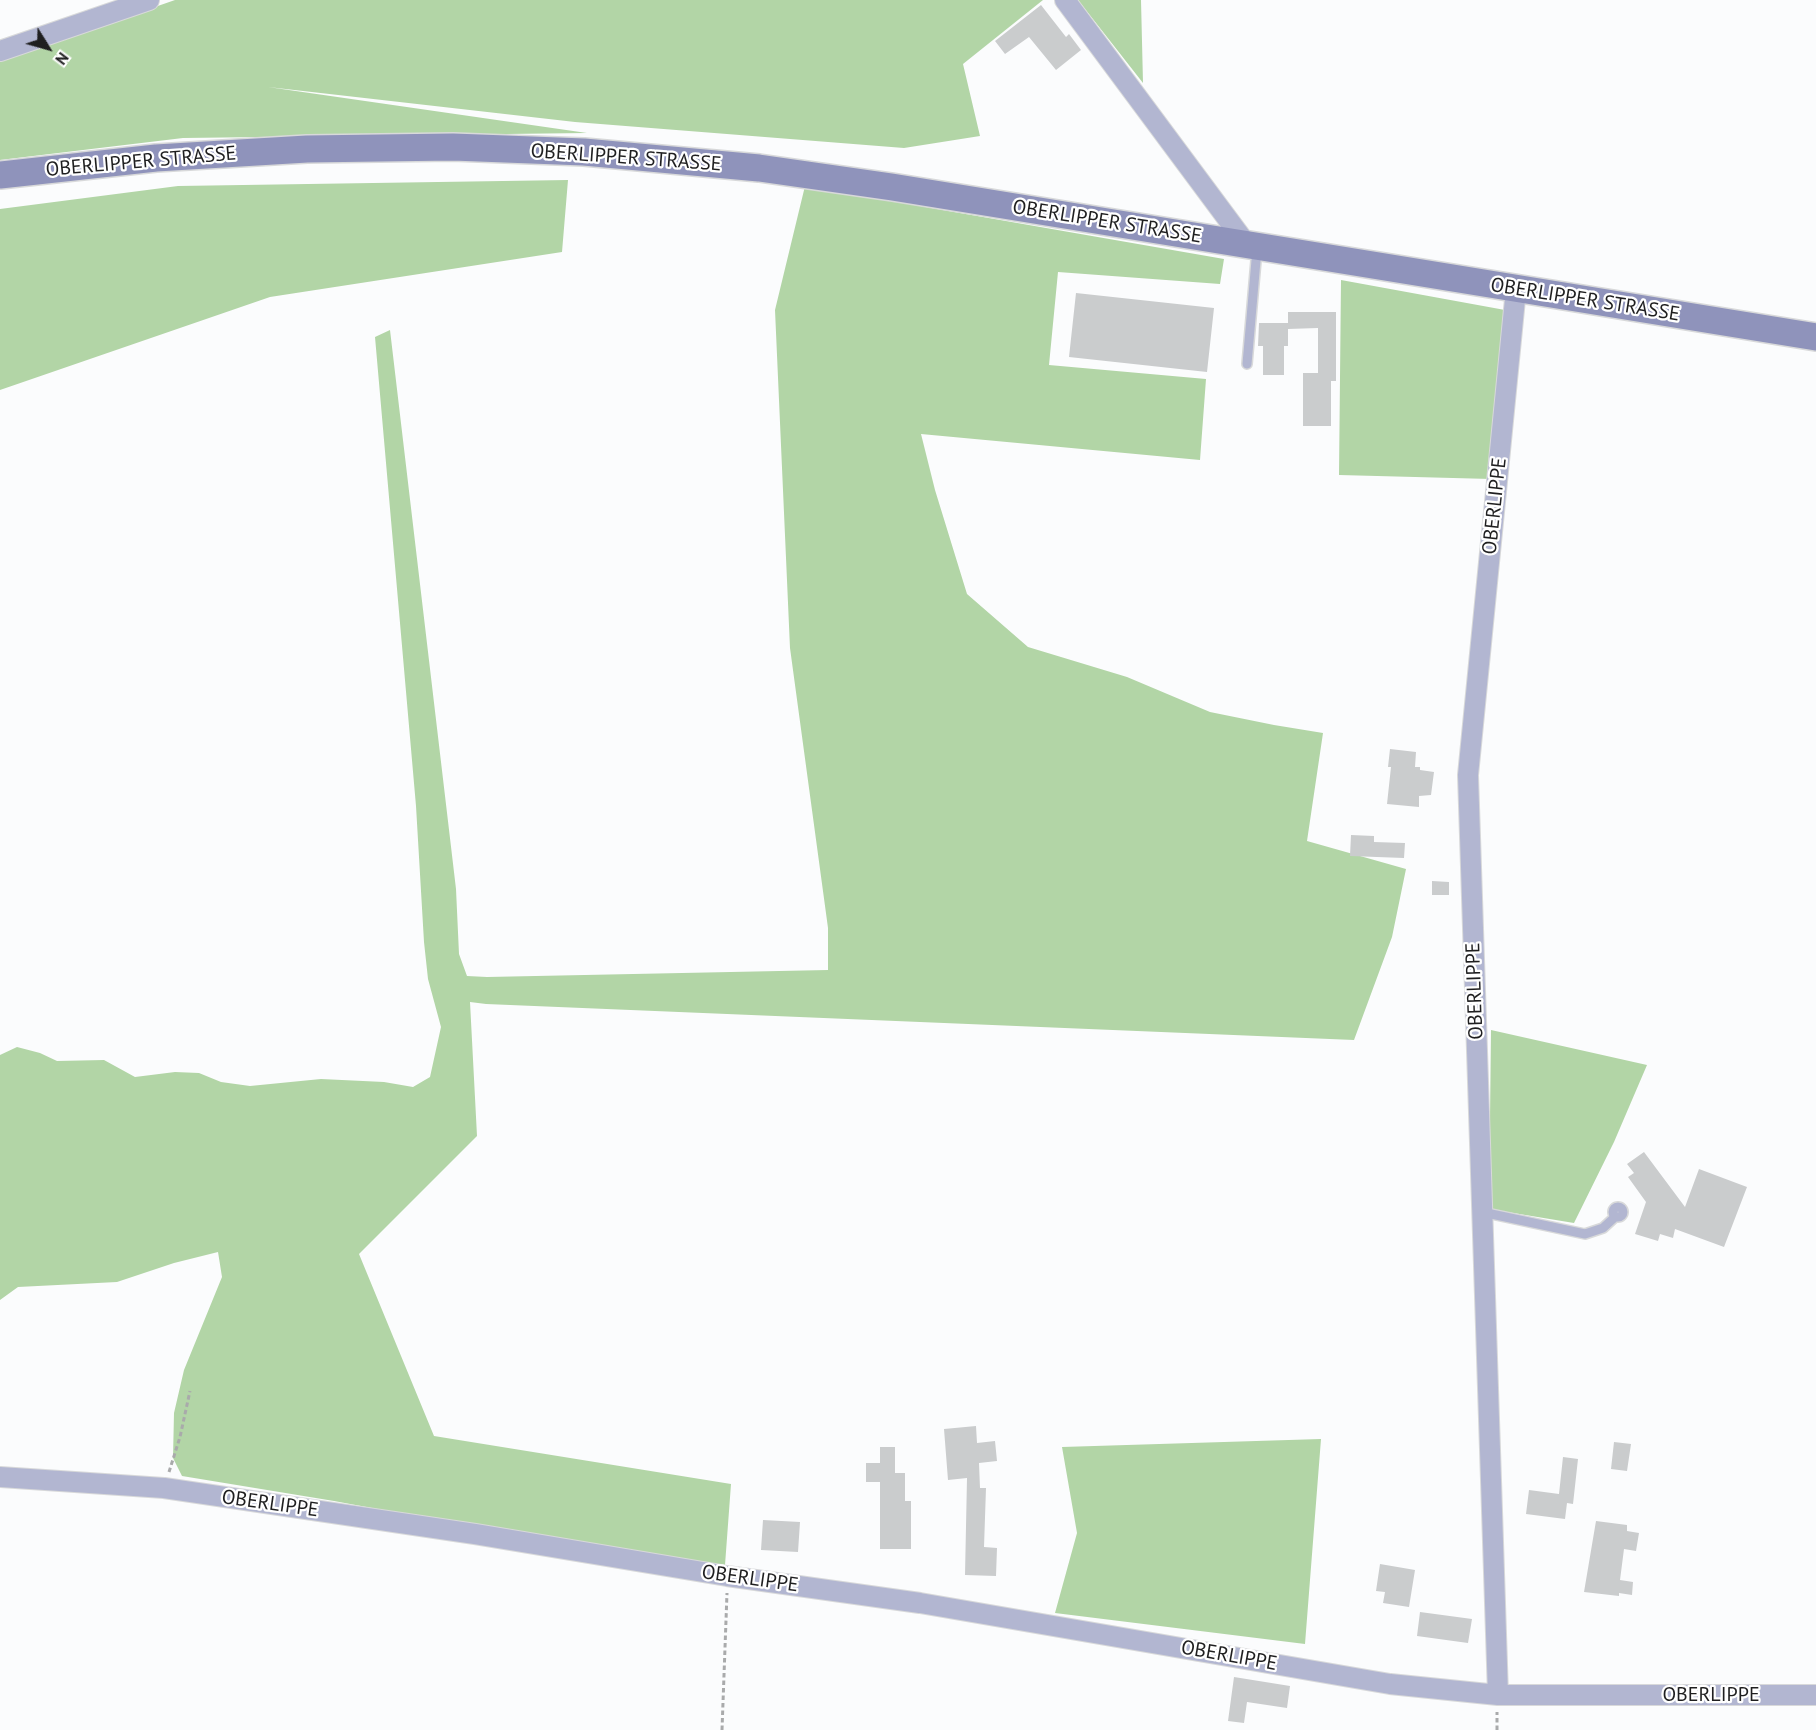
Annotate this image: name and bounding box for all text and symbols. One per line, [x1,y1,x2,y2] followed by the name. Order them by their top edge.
[18,18,78,78] north arrow
[51,49,74,69] text: N
[530,139,722,177] street label: OBERLIPPER STRASSE
[45,142,237,182] street label: OBERLIPPER STRASSE
[1011,195,1203,249] street label: OBERLIPPER STRASSE
[1489,273,1681,327] street label: OBERLIPPER STRASSE
[1478,456,1512,556] street label: OBERLIPPE
[1461,942,1489,1040] street label: OBERLIPPE
[220,1485,320,1523] street label: OBERLIPPE
[700,1560,800,1598] street label: OBERLIPPE
[1179,1636,1279,1676] street label: OBERLIPPE
[1662,1683,1760,1707] street label: OBERLIPPE

